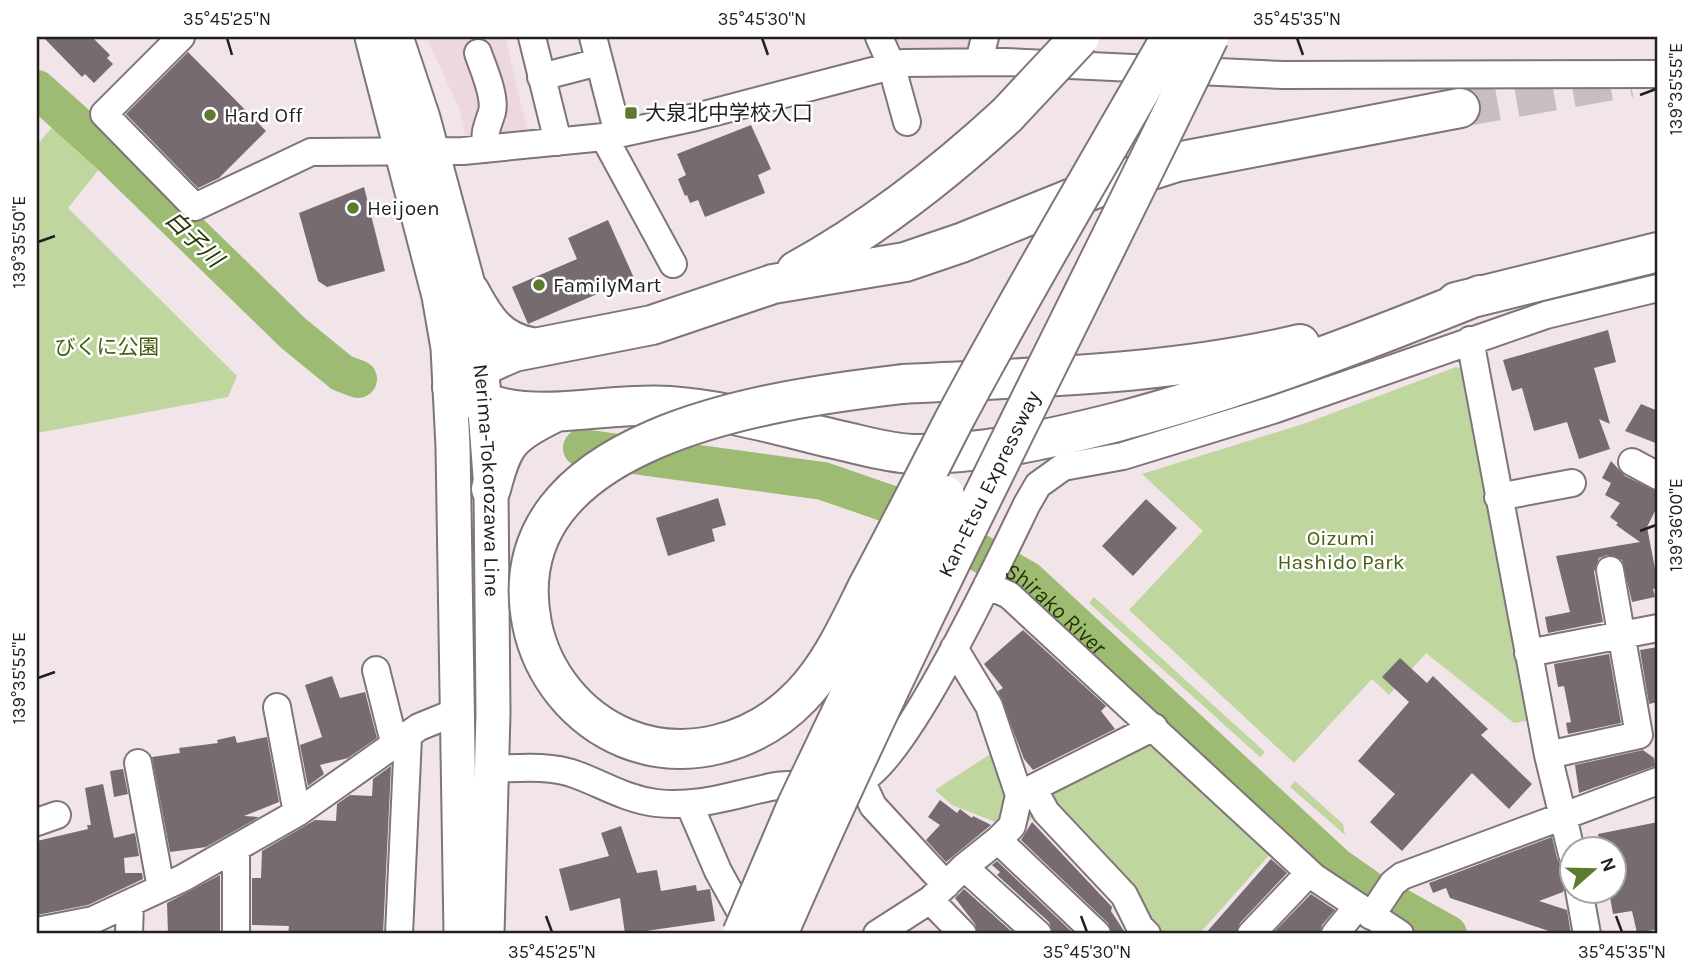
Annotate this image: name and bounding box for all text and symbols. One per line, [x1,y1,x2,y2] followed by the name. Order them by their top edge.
[183,8,271,30] text: 35°45'25"N
[718,8,806,30] text: 35°45'30"N
[1253,8,1341,30] text: 35°45'35"N
[1665,43,1687,135] text: 139°35'55"E
[645,101,813,125] place label: 大泉北中学校入口
[224,103,303,127] place label: Hard Off
[623,105,639,121] marker: 大泉北中学校入口
[202,107,218,123] marker: Hard Off
[8,196,30,288] text: 139°35'50"E
[367,196,440,220] place label: Heijoen
[345,200,361,216] marker: Heijoen
[160,205,230,275] water label: 白子川
[553,273,662,297] place label: FamilyMart
[531,277,547,293] marker: FamilyMart
[55,335,160,359] park label: びくに公園
[468,362,504,597] street label: Nerima-Tokorozawa Line
[933,387,1045,581] street label: Kan-Etsu Expressway
[1665,478,1687,572] text: 139°36'00"E
[1277,526,1405,574] park label: Oizumi Hashido Park
[1000,557,1113,661] water label: Shirako River
[8,632,30,724] text: 139°35'55"E
[1558,834,1628,904] north arrow
[1595,854,1621,875] text: N
[508,941,596,963] text: 35°45'25"N
[1043,941,1131,963] text: 35°45'30"N
[1578,941,1666,963] text: 35°45'35"N

